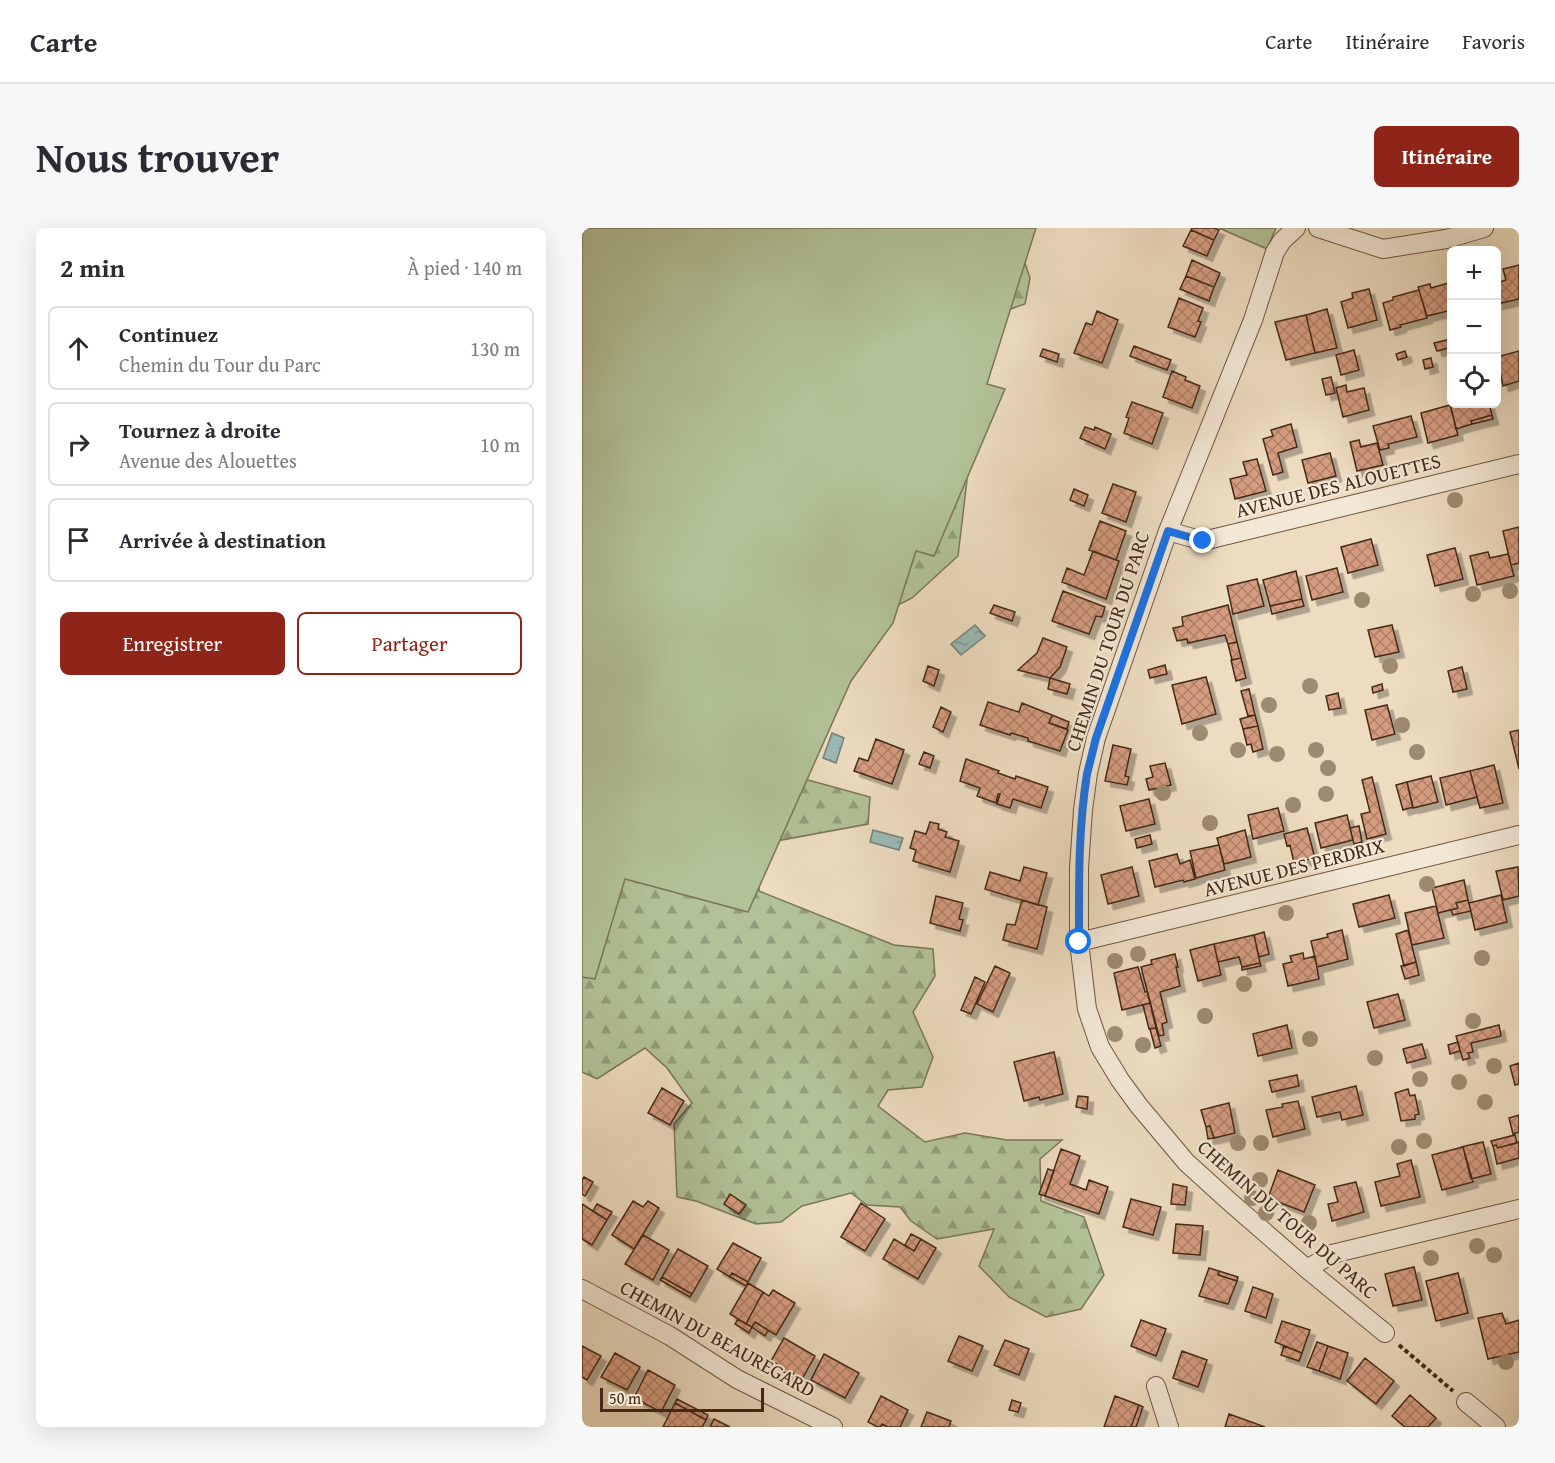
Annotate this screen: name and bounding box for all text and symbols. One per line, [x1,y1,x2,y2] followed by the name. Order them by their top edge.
[30,21,97,62] text: Carte
[1265,26,1312,57] text: Carte
[1345,26,1429,57] text: Itinéraire
[1462,26,1525,57] text: Favoris
[36,126,279,187] text: Nous trouver
[1374,126,1519,187] button: Itinéraire
[1447,246,1501,408] map controls
[1447,246,1501,300] button: +
[60,248,125,287] text: 2 min
[407,253,522,282] text: À pied · 140 m
[1447,300,1501,354] button: −
[119,318,218,350] text: Continuez
[62,332,95,365] icon: ahead
[470,334,520,363] text: 130 m
[119,350,321,379] text: Chemin du Tour du Parc
[1447,354,1501,408] button: locate
[119,414,281,446] text: Tournez à droite
[62,428,95,461] icon: right
[480,430,520,459] text: 10 m
[1232,445,1444,525] street label: AVENUE DES ALOUETTES
[119,446,297,475] text: Avenue des Alouettes
[62,524,95,557] icon: arrive
[119,524,326,556] text: Arrivée à destination
[1058,527,1156,755] street label: CHEMIN DU TOUR DU PARC
[1189,527,1215,553] route end
[60,612,285,675] button: Enregistrer
[297,612,522,675] button: Partager
[1200,830,1388,904] street label: AVENUE DES PERDRIX
[1065,928,1091,954] route start
[1192,1133,1385,1306] street label: CHEMIN DU TOUR DU PARC
[615,1272,821,1404] street label: CHEMIN DU BEAUREGARD
[600,1385,764,1412] scale bar
[609,1386,641,1410] text: 50 m

